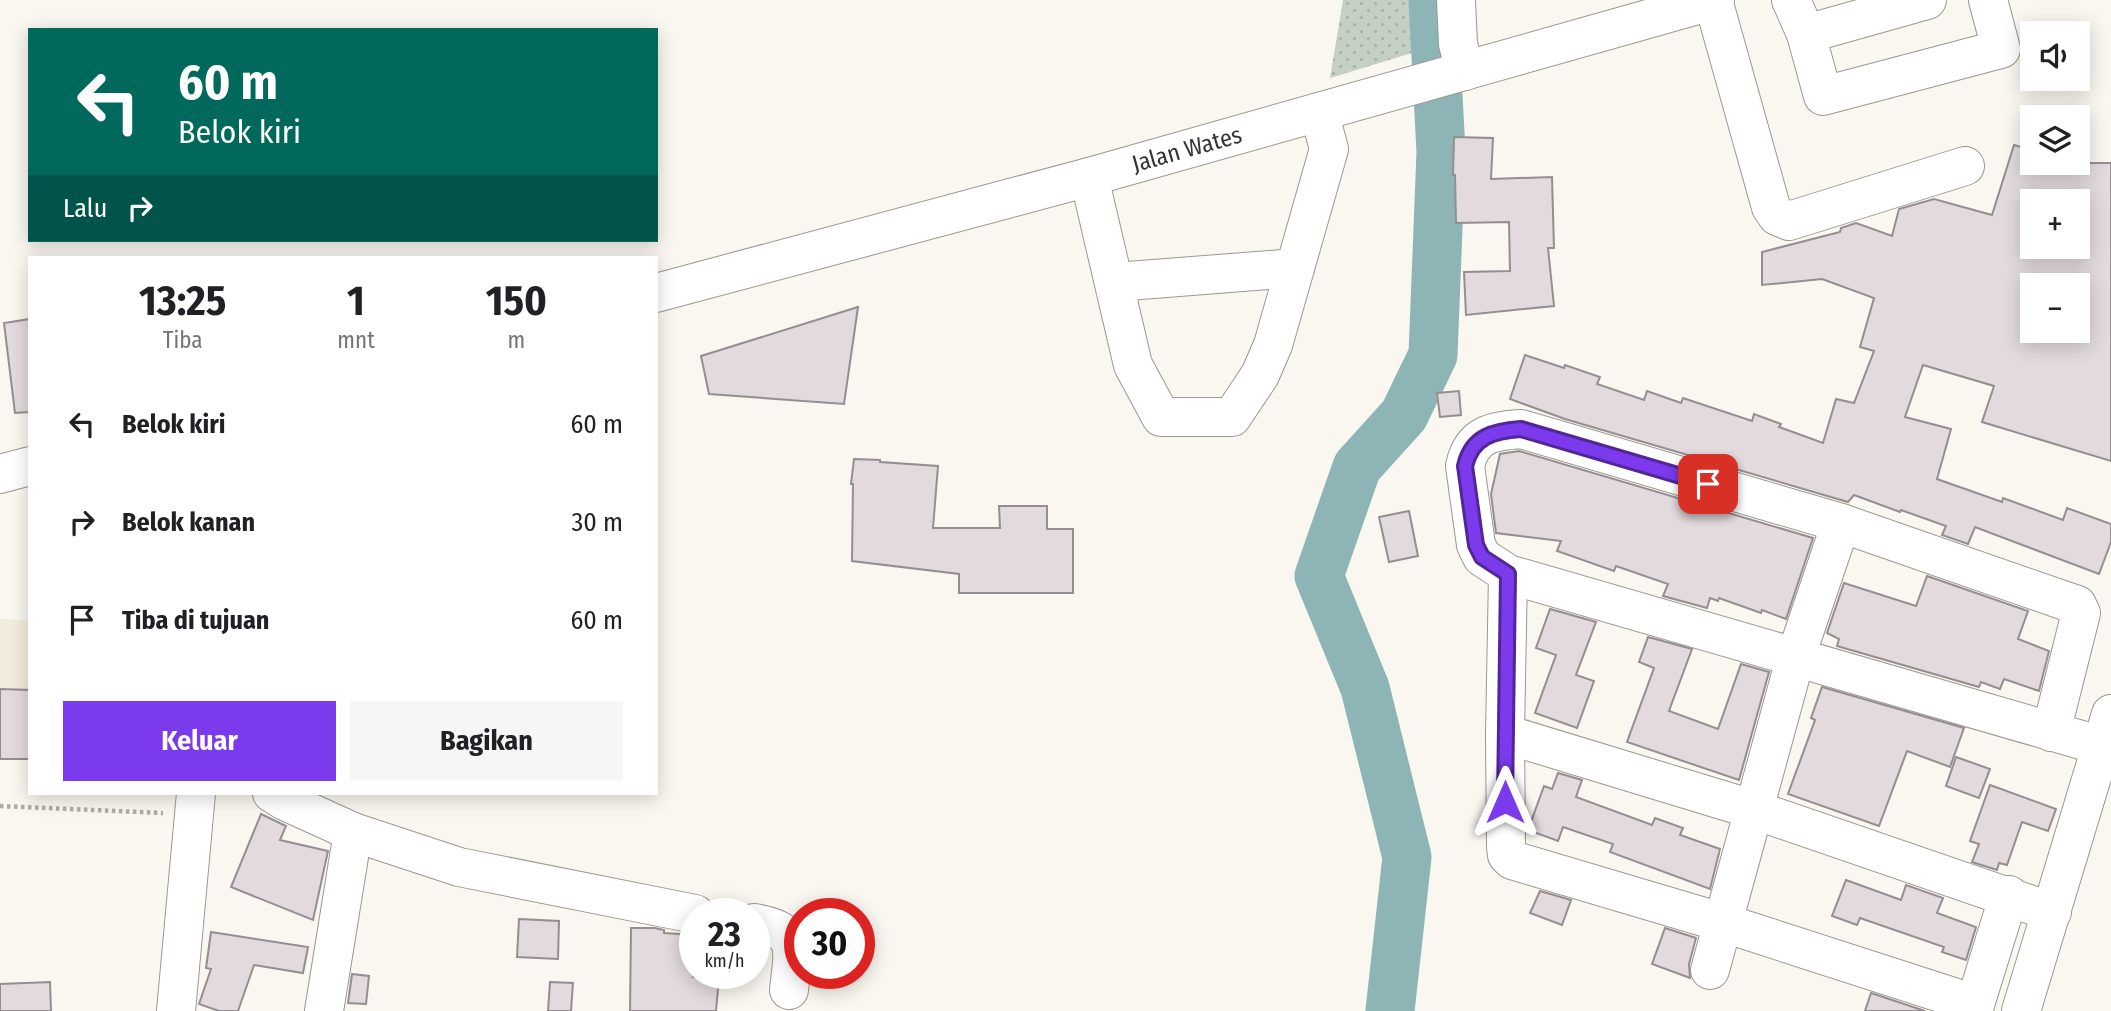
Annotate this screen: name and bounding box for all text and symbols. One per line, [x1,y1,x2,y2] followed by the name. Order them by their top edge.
[2020,21,2090,343] map controls
[2020,21,2090,91] button: sound
[178,53,278,112] text: 60 m
[63,56,154,147] icon: left
[2020,105,2090,175] button: layers
[178,113,301,151] text: Belok kiri
[1129,120,1245,178] street label: Jalan Wates
[121,189,159,227] icon: right
[2020,189,2090,259] button: +
[63,193,107,224] text: Lalu
[2020,273,2090,343] button: −
[139,276,226,326] text: 13:25
[347,276,365,326] text: 1
[486,276,547,326] text: 150
[163,326,203,354] text: Tiba
[337,326,375,354] text: mnt
[507,326,525,354] text: m
[63,405,101,443] icon: left
[122,409,225,440] text: Belok kiri
[570,409,623,440] text: 60 m
[1678,454,1738,514] pin
[1689,465,1727,503] icon: arrive
[63,503,101,541] icon: right
[122,507,255,538] text: Belok kanan
[572,507,623,538] text: 30 m
[63,601,101,639] icon: arrive
[122,605,269,636] text: Tiba di tujuan
[570,605,623,636] text: 60 m
[63,701,336,781] button: Keluar
[350,701,623,781] button: Bagikan
[1468,765,1542,839] position arrow
[784,898,875,989] speed limit sign: 30
[708,913,741,955] text: 23
[704,950,745,972] text: km/h

